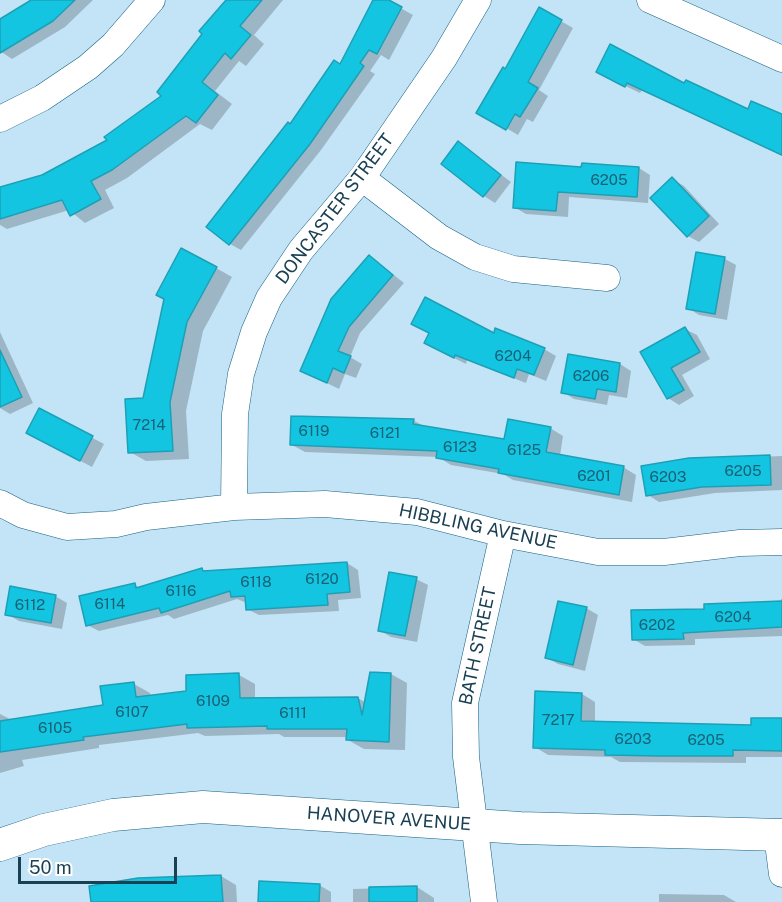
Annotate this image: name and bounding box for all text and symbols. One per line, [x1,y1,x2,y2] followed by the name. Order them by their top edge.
[272,130,398,288] street label: DONCASTER STREET
[590,171,628,189] house number: 6205
[495,347,531,365] house number: 6204
[573,367,609,385] house number: 6206
[132,416,166,434] house number: 7214
[299,422,329,440] house number: 6119
[370,424,400,442] house number: 6121
[443,438,477,456] house number: 6123
[507,441,541,459] house number: 6125
[724,462,762,480] house number: 6205
[577,467,611,485] house number: 6201
[650,468,686,486] house number: 6203
[397,500,559,554] street label: HIBBLING AVENUE
[305,570,339,588] house number: 6120
[240,573,272,591] house number: 6118
[166,582,196,600] house number: 6116
[455,585,501,707] street label: BATH STREET
[95,595,125,613] house number: 6114
[15,596,45,614] house number: 6112
[715,608,751,626] house number: 6204
[639,616,675,634] house number: 6202
[196,692,230,710] house number: 6109
[115,703,149,721] house number: 6107
[279,704,307,722] house number: 6111
[541,711,575,729] house number: 7217
[38,719,72,737] house number: 6105
[615,730,651,748] house number: 6203
[687,731,725,749] house number: 6205
[306,802,472,836] street label: HANOVER AVENUE
[21,845,180,883] scale bar
[29,857,72,878] text: 50 m

